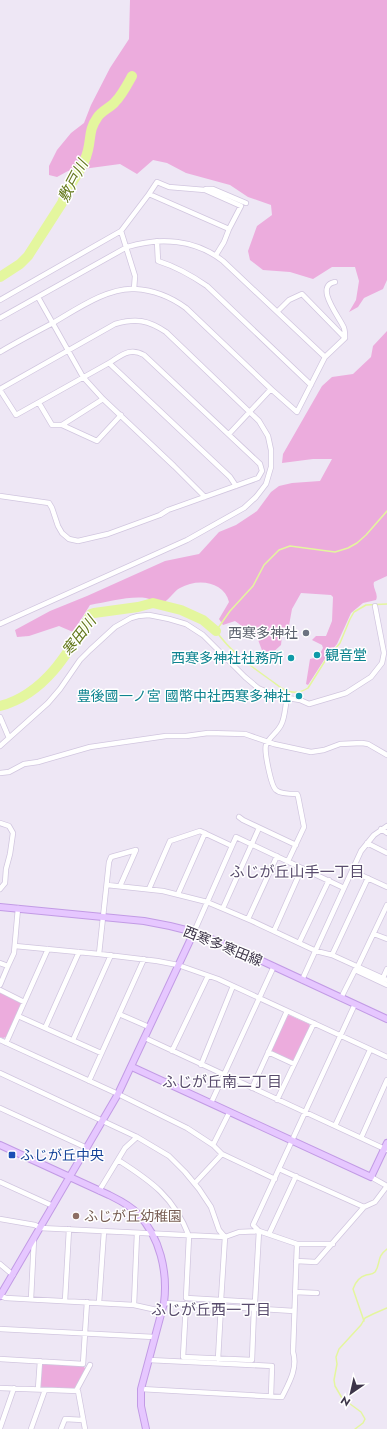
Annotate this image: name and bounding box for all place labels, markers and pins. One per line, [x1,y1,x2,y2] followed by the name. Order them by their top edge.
[228,623,298,643] place label: 西寒多神社
[301,628,311,638] marker: 西寒多神社
[325,645,367,665] place label: 観音堂
[171,648,283,668] place label: 西寒多神社社務所
[312,650,322,660] marker: 観音堂
[286,653,296,663] marker: 西寒多神社社務所
[77,686,291,706] place label: 豊後國一ノ宮 國幣中社西寒多神社
[294,691,304,701] marker: 豊後國一ノ宮 國幣中社西寒多神社
[20,1145,104,1165] place label: ふじが丘中央
[7,1150,17,1160] marker: ふじが丘中央
[84,1206,182,1226] place label: ふじが丘幼稚園
[71,1211,81,1221] marker: ふじが丘幼稚園

